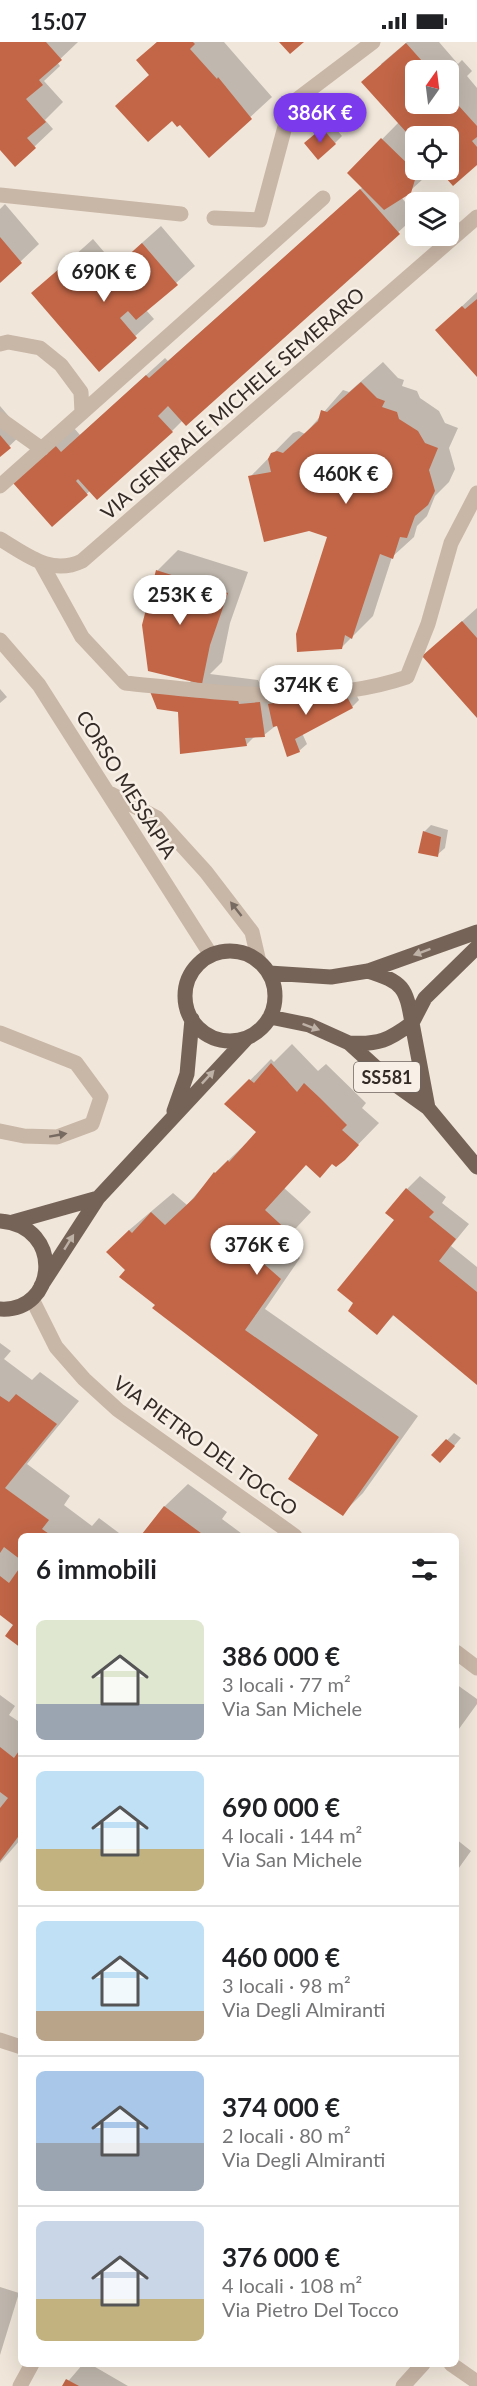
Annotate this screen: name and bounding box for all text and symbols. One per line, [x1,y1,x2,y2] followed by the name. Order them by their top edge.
[30,8,87,35] text: 15:07
[405,60,459,114] north arrow
[405,60,459,246] map controls
[271,93,369,144] pin: 386K €
[288,100,352,124] text: 386K €
[405,126,459,180] button: locate
[405,192,459,246] button: layers
[55,252,153,303] pin: 690K €
[72,259,136,283] text: 690K €
[95,282,369,524] street label: VIA GENERALE MICHELE SEMERARO
[297,454,395,505] pin: 460K €
[314,461,378,485] text: 460K €
[131,575,229,626] pin: 253K €
[148,582,212,606] text: 253K €
[257,665,355,716] pin: 374K €
[274,672,338,696] text: 374K €
[72,706,182,863] street label: CORSO MESSAPIA
[229,901,242,917] one-way arrow
[413,947,431,957] one-way arrow
[302,1023,320,1033] one-way arrow
[354,1062,420,1092] road number: SS581
[201,1070,214,1085] one-way arrow
[48,1130,67,1139] one-way arrow
[208,1225,306,1276] pin: 376K €
[225,1232,289,1256] text: 376K €
[64,1234,75,1250] one-way arrow
[109,1370,303,1520] street label: VIA PIETRO DEL TOCCO
[36,1553,157,1585] text: 6 immobili
[408,1553,441,1586] icon: filters
[222,1640,340,1672] text: 386 000 €
[84,1644,156,1716] icon: home
[222,1672,351,1696] text: 3 locali · 77 m²
[222,1696,362,1720] text: Via San Michele
[222,1791,340,1823] text: 690 000 €
[84,1795,156,1867] icon: home
[222,1823,362,1847] text: 4 locali · 144 m²
[222,1847,362,1871] text: Via San Michele
[222,1941,340,1973] text: 460 000 €
[84,1945,156,2017] icon: home
[222,1973,351,1997] text: 3 locali · 98 m²
[222,1997,385,2021] text: Via Degli Almiranti
[222,2091,340,2123] text: 374 000 €
[84,2095,156,2167] icon: home
[222,2123,351,2147] text: 2 locali · 80 m²
[222,2147,385,2171] text: Via Degli Almiranti
[222,2241,340,2273] text: 376 000 €
[84,2245,156,2317] icon: home
[222,2273,362,2297] text: 4 locali · 108 m²
[222,2297,399,2321] text: Via Pietro Del Tocco

